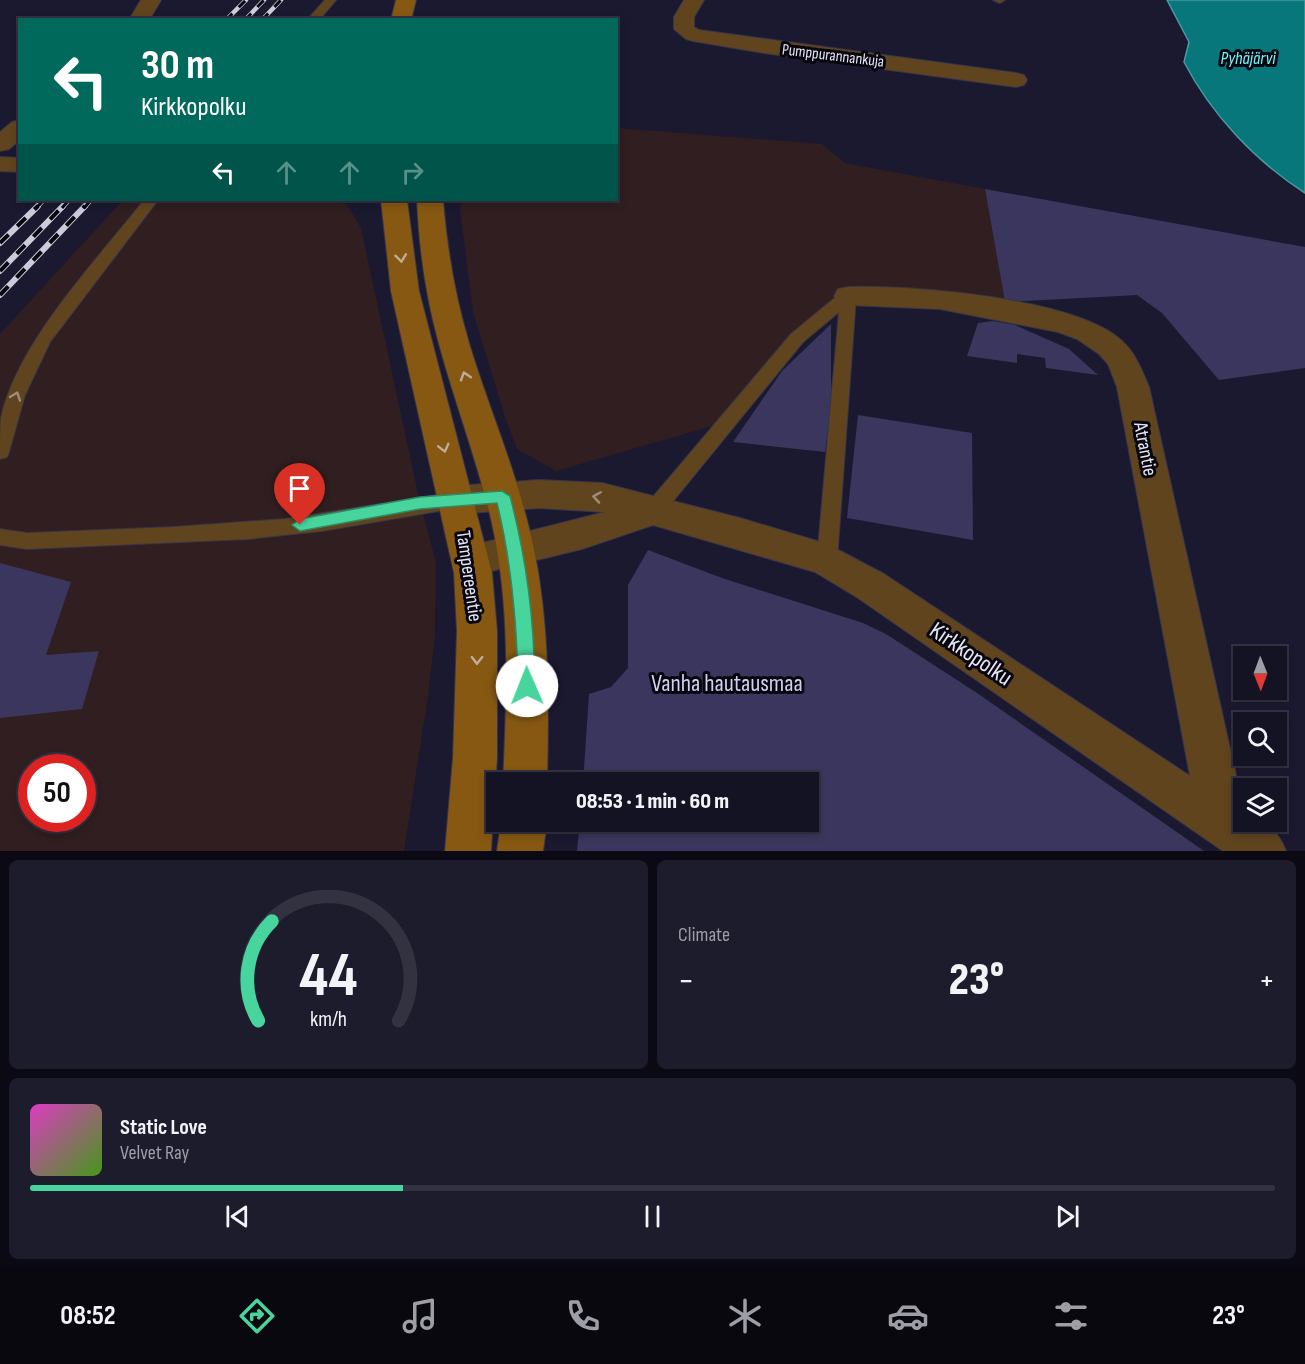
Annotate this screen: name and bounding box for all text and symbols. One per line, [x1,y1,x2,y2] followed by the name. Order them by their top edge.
[141,40,214,91] text: 30 m
[781,40,885,72] street label: Pumppurannankuja
[42,42,120,120] icon: left
[1220,48,1276,69] water label: Pyhäjärvi
[141,91,246,123] text: Kirkkopolku
[207,156,240,189] icon: left
[270,156,303,189] icon: ahead
[333,156,366,189] icon: ahead
[396,156,429,189] icon: right
[394,253,407,262] one-way arrow
[460,371,472,382] one-way arrow
[9,391,22,402] one-way arrow
[1128,419,1162,478] street label: Atrantie
[436,442,449,452] one-way arrow
[274,463,325,525] pin
[283,472,316,505] icon: arrive
[593,492,602,504] one-way arrow
[451,529,487,623] street label: Tampereentie
[924,616,1018,692] street label: Kirkkopolku
[1233,646,1287,700] north arrow
[1233,646,1287,832] map controls
[495,654,559,718] position arrow
[471,656,483,665] one-way arrow
[651,669,803,698] park label: Vanha hautausmaa
[1233,712,1287,766] button: search
[18,754,96,832] speed limit sign: 50
[1233,778,1287,832] button: layers
[576,788,729,815] text: 08:53 · 1 min · 60 m
[678,923,730,947] text: Climate
[299,939,358,1014] text: 44
[949,953,1004,1008] text: 23°
[678,961,694,1001] text: −
[1259,961,1275,1001] text: +
[310,1008,347,1033] text: km/h
[120,1114,207,1141] text: Static Love
[120,1141,189,1165] text: Velvet Ray
[221,1200,254,1233] icon: previous
[636,1200,669,1233] icon: pause
[1051,1200,1084,1233] icon: next
[236,1295,278,1337] icon: directions
[399,1295,441,1337] icon: music
[562,1295,604,1337] icon: phone
[724,1295,766,1337] icon: climate
[887,1295,929,1337] icon: car
[1050,1295,1092,1337] icon: filters
[60,1300,116,1332] text: 08:52
[1212,1300,1245,1332] text: 23°

